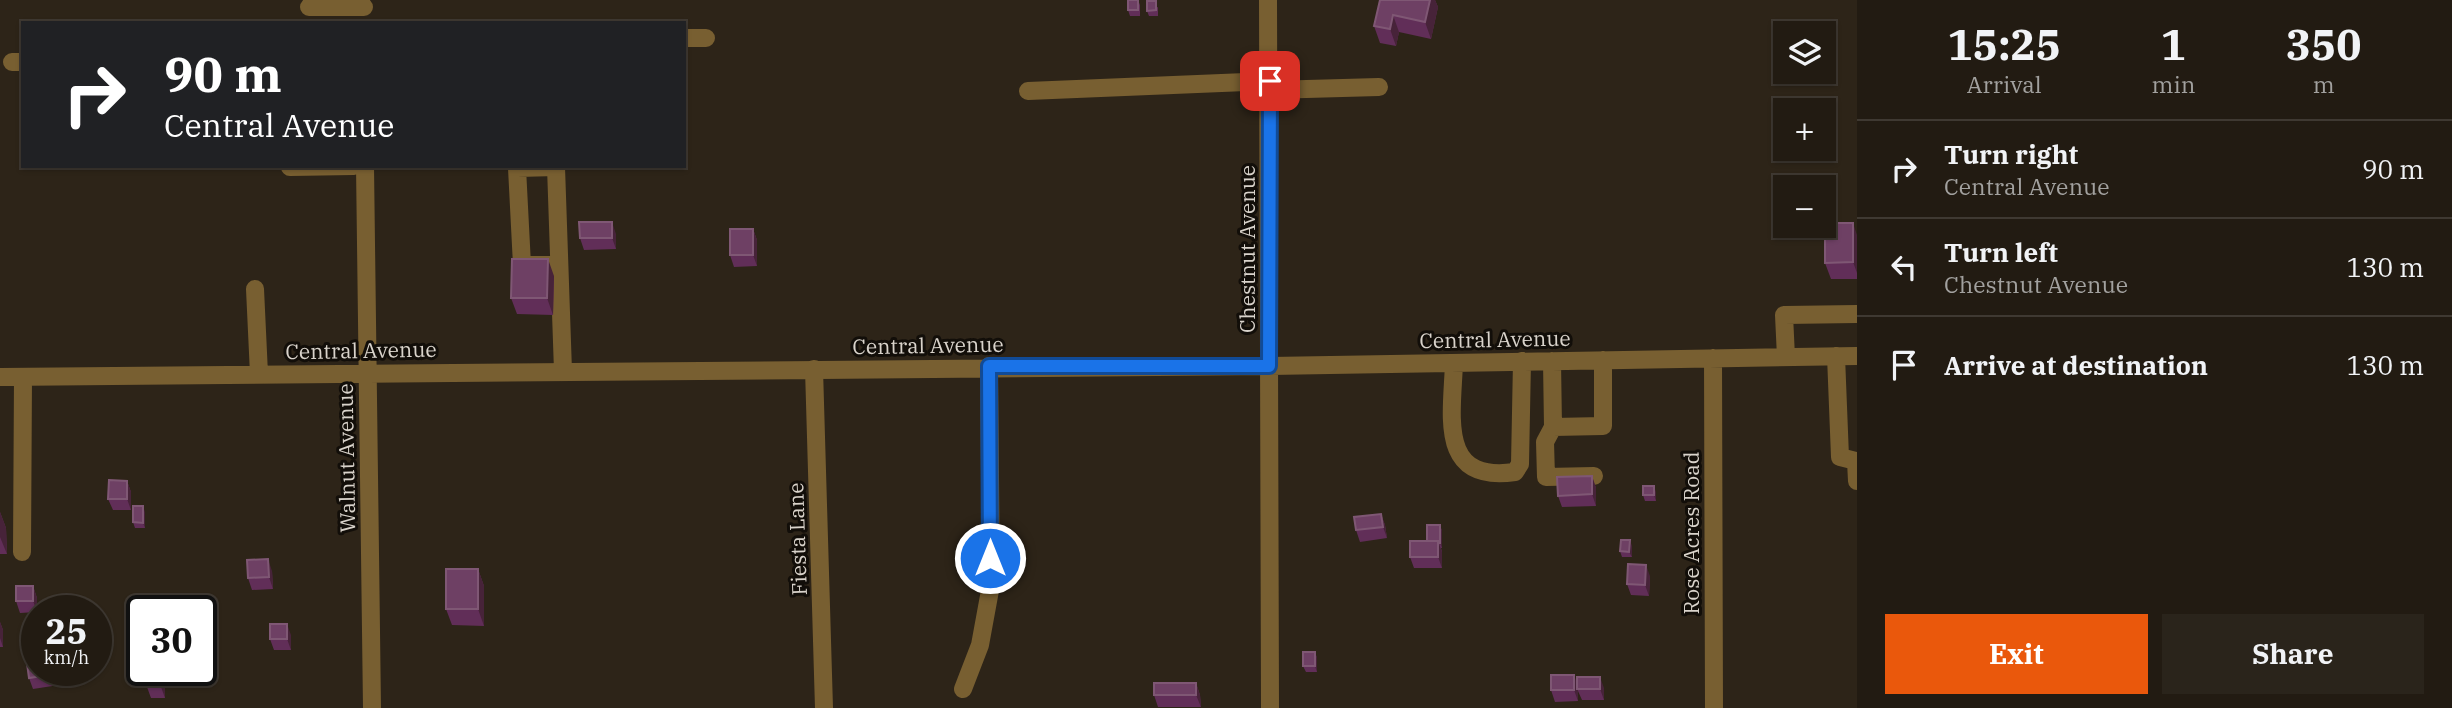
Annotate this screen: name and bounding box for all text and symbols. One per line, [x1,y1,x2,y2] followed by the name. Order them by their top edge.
[1947,17,2061,72] text: 15:25
[2161,17,2186,72] text: 1
[2286,17,2361,72] text: 350
[1773,21,1836,238] map controls
[1773,21,1836,84] button: layers
[164,42,282,105] text: 90 m
[49,49,140,140] icon: right
[1240,51,1300,111] pin
[1251,62,1289,100] icon: arrive
[1967,69,2042,99] text: Arrival
[2152,69,2195,99] text: min
[2313,69,2335,99] text: m
[1773,98,1836,161] button: +
[164,104,395,146] text: Central Avenue
[1944,137,2078,171] text: Turn right
[1885,150,1923,188] icon: right
[2362,152,2424,186] text: 90 m
[1233,165,1261,333] street label: Chestnut Avenue
[1944,171,2110,201] text: Central Avenue
[1773,175,1836,238] button: −
[1944,235,2058,269] text: Turn left
[1885,248,1923,286] icon: left
[2346,250,2424,284] text: 130 m
[1944,269,2128,299] text: Chestnut Avenue
[1419,324,1571,354] street label: Central Avenue
[852,330,1004,360] street label: Central Avenue
[285,335,437,365] street label: Central Avenue
[1885,346,1923,384] icon: arrive
[1944,348,2208,382] text: Arrive at destination
[2346,348,2424,382] text: 130 m
[331,383,361,533] street label: Walnut Avenue
[1677,451,1705,614] street label: Rose Acres Road
[781,482,813,596] street label: Fiesta Lane
[953,521,1027,595] position arrow
[126,595,217,686] speed limit sign: 30
[45,608,88,654] text: 25
[1885,614,2148,694] button: Exit
[2162,614,2424,694] button: Share
[44,646,89,669] text: km/h

